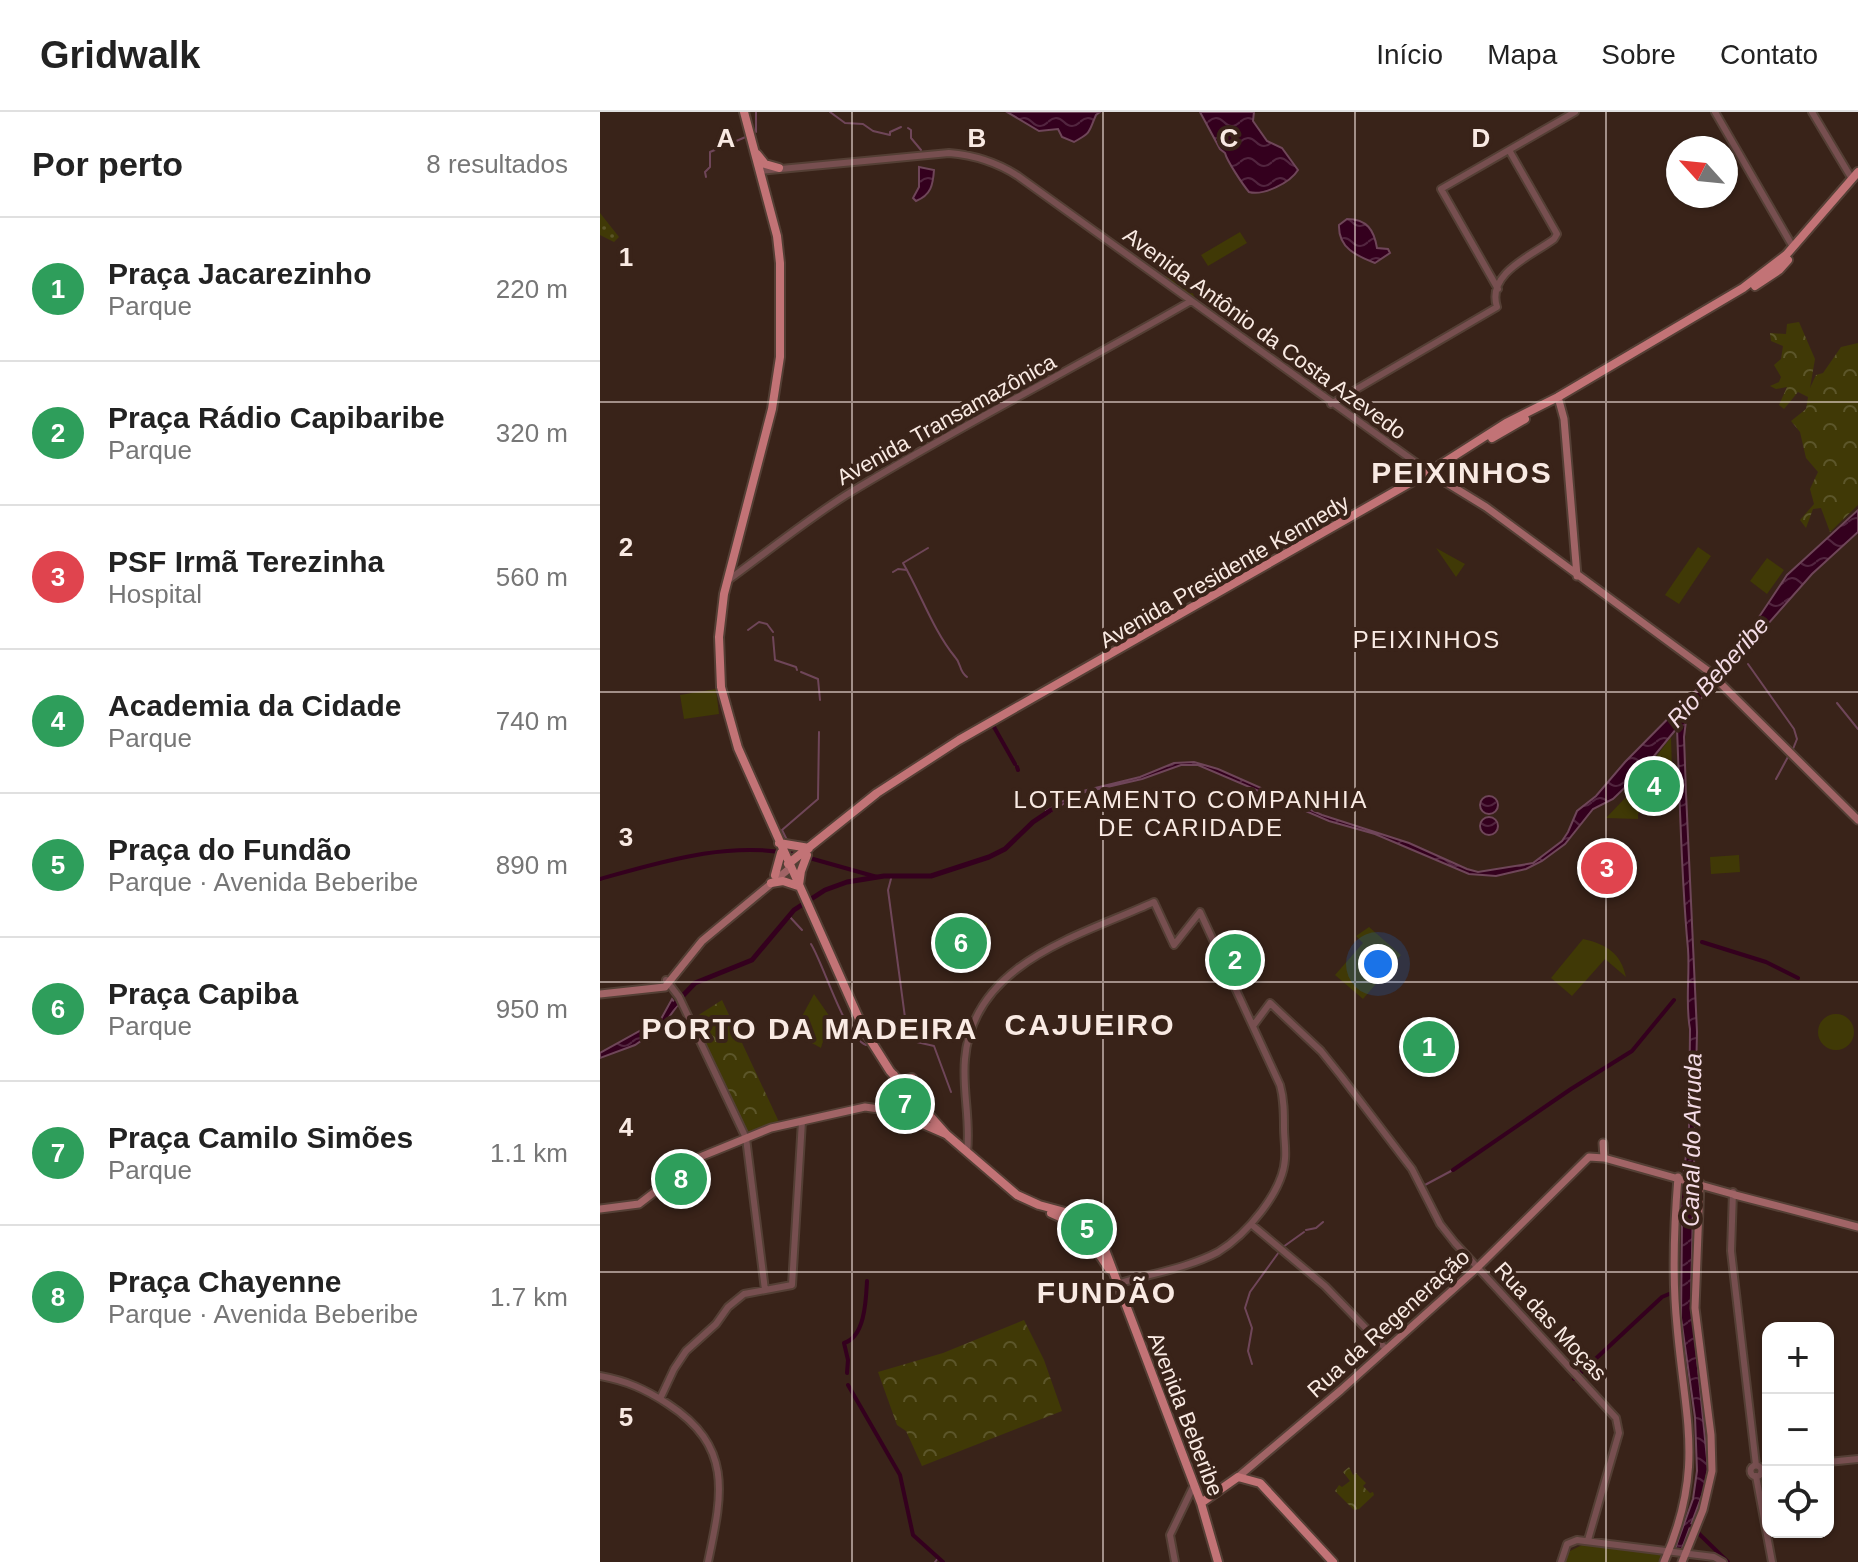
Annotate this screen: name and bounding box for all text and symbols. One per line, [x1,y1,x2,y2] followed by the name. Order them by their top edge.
[40,34,201,76] text: Gridwalk
[1376,39,1443,70] text: Início
[1487,39,1557,70] text: Mapa
[1601,39,1676,70] text: Sobre
[1720,39,1818,70] text: Contato
[717,123,736,153] text: A
[968,123,986,153] text: B
[1220,123,1239,153] text: C
[1472,123,1490,153] text: D
[1666,136,1738,208] north arrow
[32,145,183,183] text: Por perto
[426,149,568,179] text: 8 resultados
[1118,222,1411,444] street label: Avenida Antônio da Costa Azevedo
[619,242,633,272] text: 1
[108,257,371,290] text: Praça Jacarezinho
[51,274,65,304] text: 1
[496,274,568,304] text: 220 m
[108,291,192,321] text: Parque
[832,348,1061,490] street label: Avenida Transamazônica
[108,401,445,434] text: Praça Rádio Capibaribe
[51,418,65,448] text: 2
[496,418,568,448] text: 320 m
[108,435,192,465] text: Parque
[1371,456,1553,489] district label: PEIXINHOS
[1095,490,1353,653] street label: Avenida Presidente Kennedy
[619,532,633,562] text: 2
[108,545,384,578] text: PSF Irmã Terezinha
[51,562,65,592] text: 3
[496,562,568,592] text: 560 m
[108,579,202,609] text: Hospital
[1661,611,1774,732] water label: Rio Beberibe
[1353,626,1501,653] district label: PEIXINHOS
[108,689,401,722] text: Academia da Cidade
[51,706,65,736] text: 4
[496,706,568,736] text: 740 m
[108,723,192,753] text: Parque
[1628,756,1680,816] pin: 4
[1013,786,1369,841] district label: LOTEAMENTO COMPANHIA DE CARIDADE
[619,822,633,852] text: 3
[108,833,351,866] text: Praça do Fundão
[1581,838,1633,898] pin: 3
[51,850,65,880] text: 5
[496,850,568,880] text: 890 m
[108,867,418,897] text: Parque · Avenida Beberibe
[935,913,987,973] pin: 6
[1209,930,1261,990] pin: 2
[1358,944,1398,984] your location
[108,977,298,1010] text: Praça Capiba
[51,994,65,1024] text: 6
[496,994,568,1024] text: 950 m
[1004,1008,1176,1041] district label: CAJUEIRO
[108,1011,192,1041] text: Parque
[641,1012,979,1045] district label: PORTO DA MADEIRA
[1403,1017,1455,1077] pin: 1
[1676,1053,1707,1227] water label: Canal do Arruda
[879,1074,931,1134] pin: 7
[619,1112,634,1142] text: 4
[108,1121,413,1154] text: Praça Camilo Simões
[51,1138,65,1168] text: 7
[490,1138,568,1168] text: 1.1 km
[655,1149,707,1209] pin: 8
[108,1155,192,1185] text: Parque
[1061,1199,1113,1259] pin: 5
[1302,1244,1474,1403] street label: Rua da Regeneração
[1489,1257,1612,1386] street label: Rua das Moças
[108,1265,341,1298] text: Praça Chayenne
[1037,1276,1177,1309] district label: FUNDÃO
[51,1282,65,1312] text: 8
[490,1282,568,1312] text: 1.7 km
[108,1299,418,1329] text: Parque · Avenida Beberibe
[1762,1322,1834,1538] map controls
[1762,1322,1834,1394] button: +
[1143,1329,1228,1500] street label: Avenida Beberibe
[1762,1394,1834,1466] button: −
[619,1402,633,1432] text: 5
[1762,1466,1834,1538] button: locate

